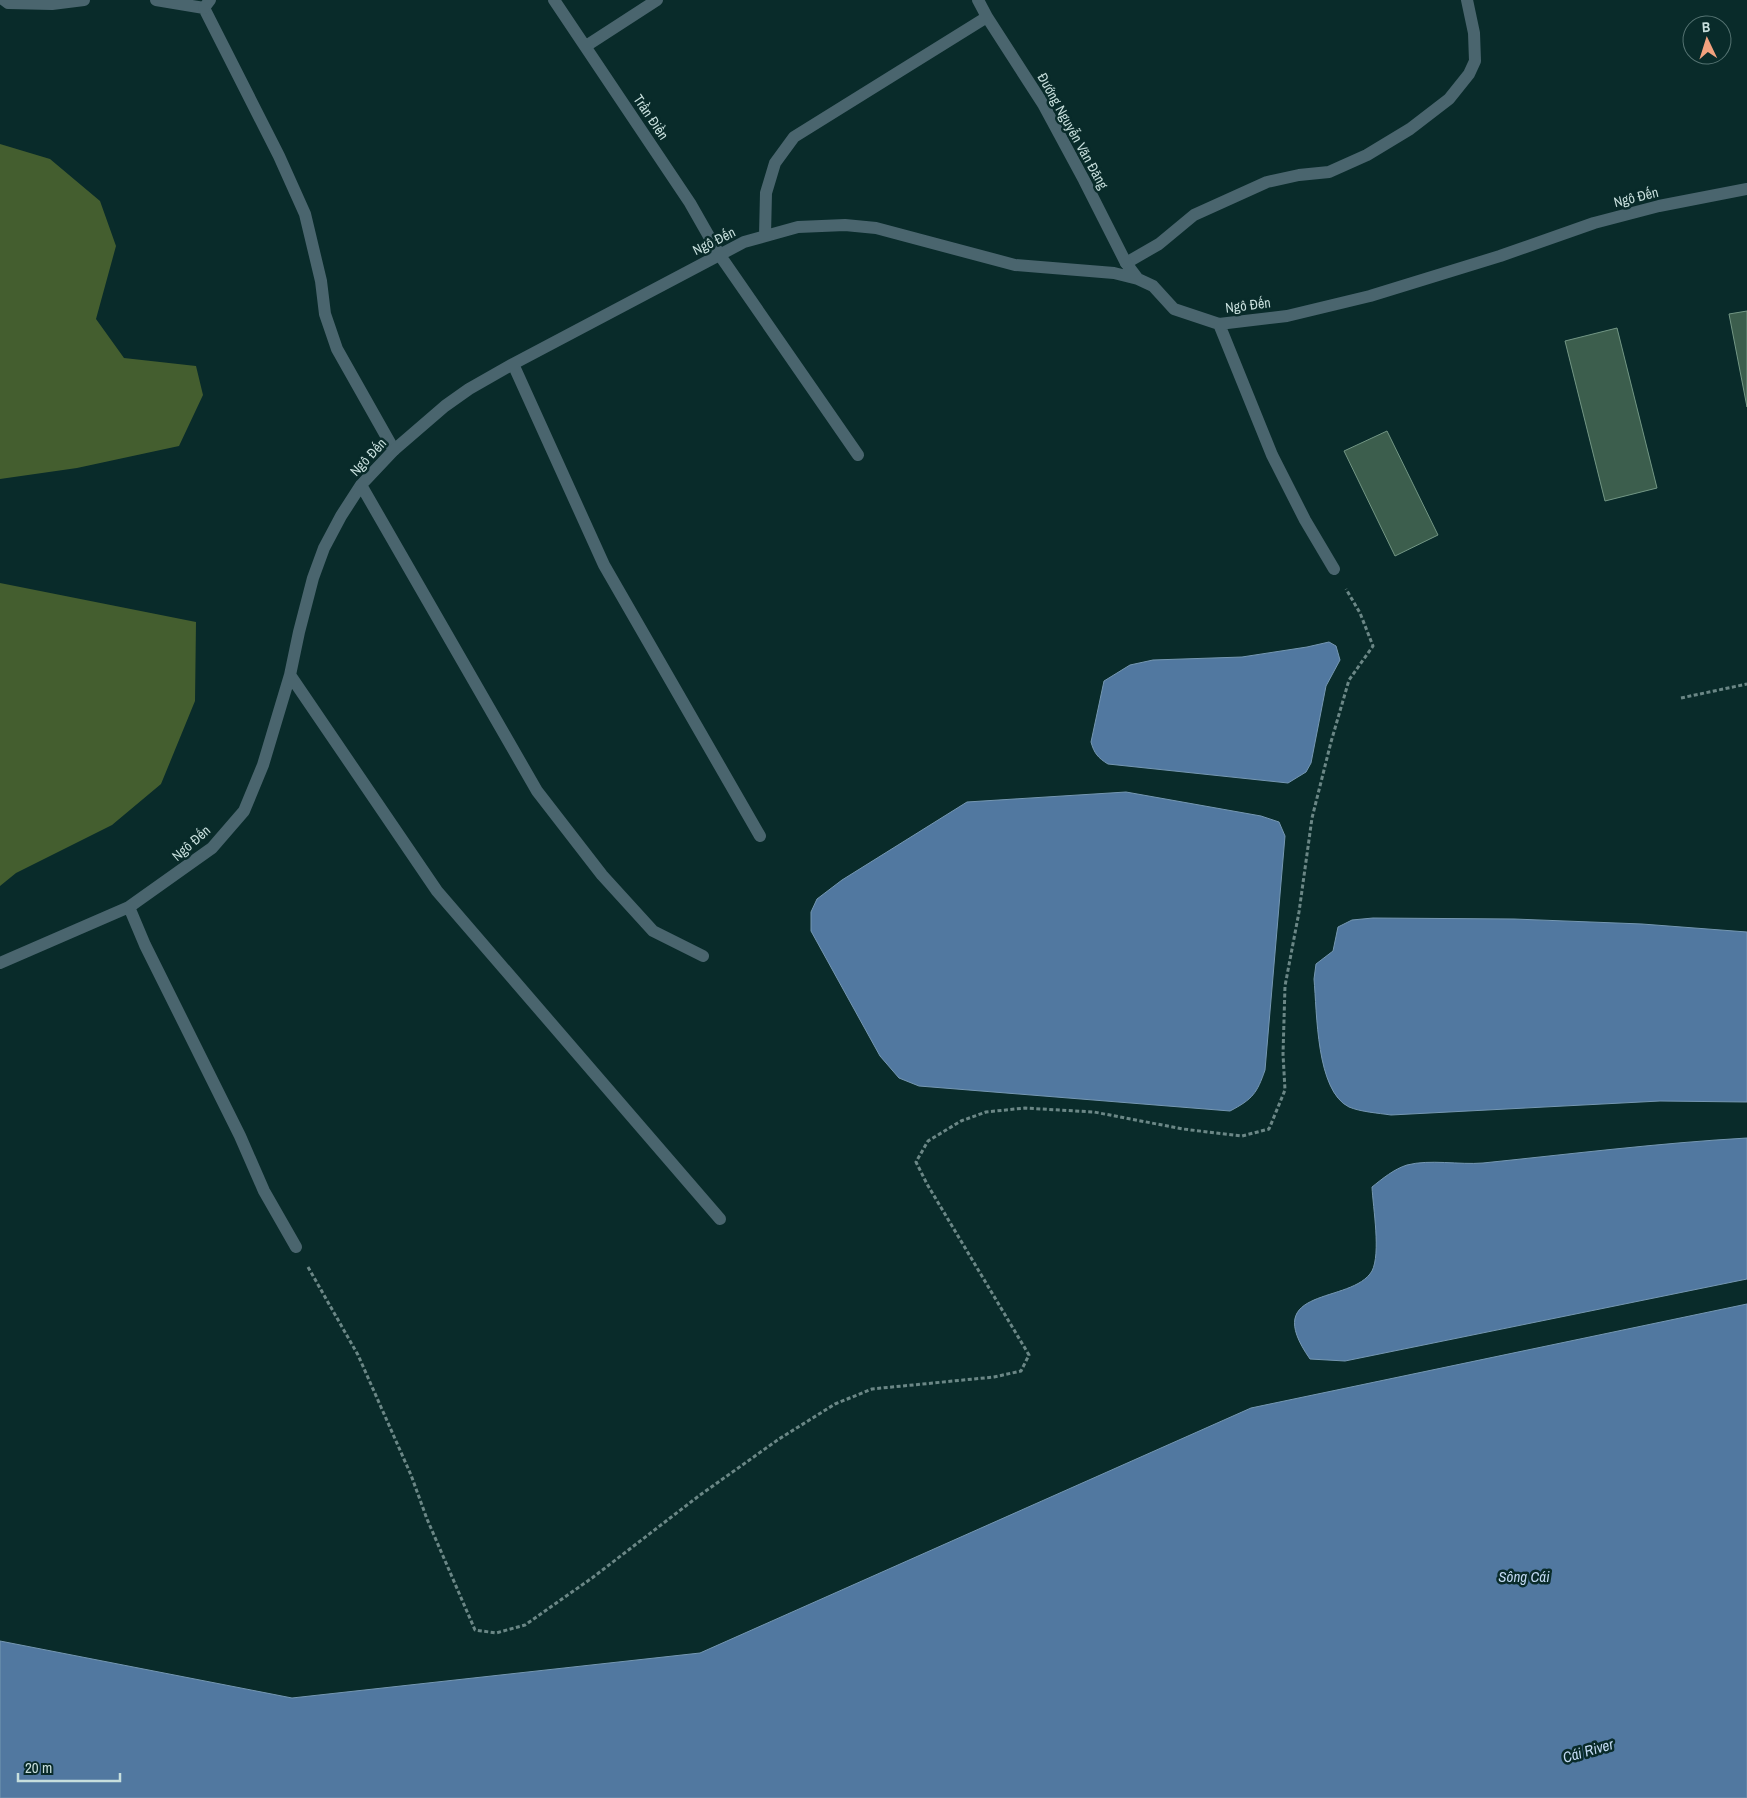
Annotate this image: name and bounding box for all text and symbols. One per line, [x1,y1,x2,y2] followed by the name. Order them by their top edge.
[1682,15,1732,65] north arrow
[1701,18,1711,36] text: B
[1034,70,1113,193] street label: Đướng Nguyễn Văn Đăng
[629,91,673,143] street label: Trần Điền
[1612,183,1660,211] street label: Ngô Đến
[690,223,738,259] street label: Ngô Đến
[1224,293,1272,317] street label: Ngô Đến
[346,434,390,480] street label: Ngô Đến
[168,821,214,865] street label: Ngô Đến
[1498,1566,1550,1587] water label: Sông Cái
[1560,1733,1617,1768] water label: Cái River
[18,1750,120,1782] scale bar
[25,1757,52,1778] text: 20 m

